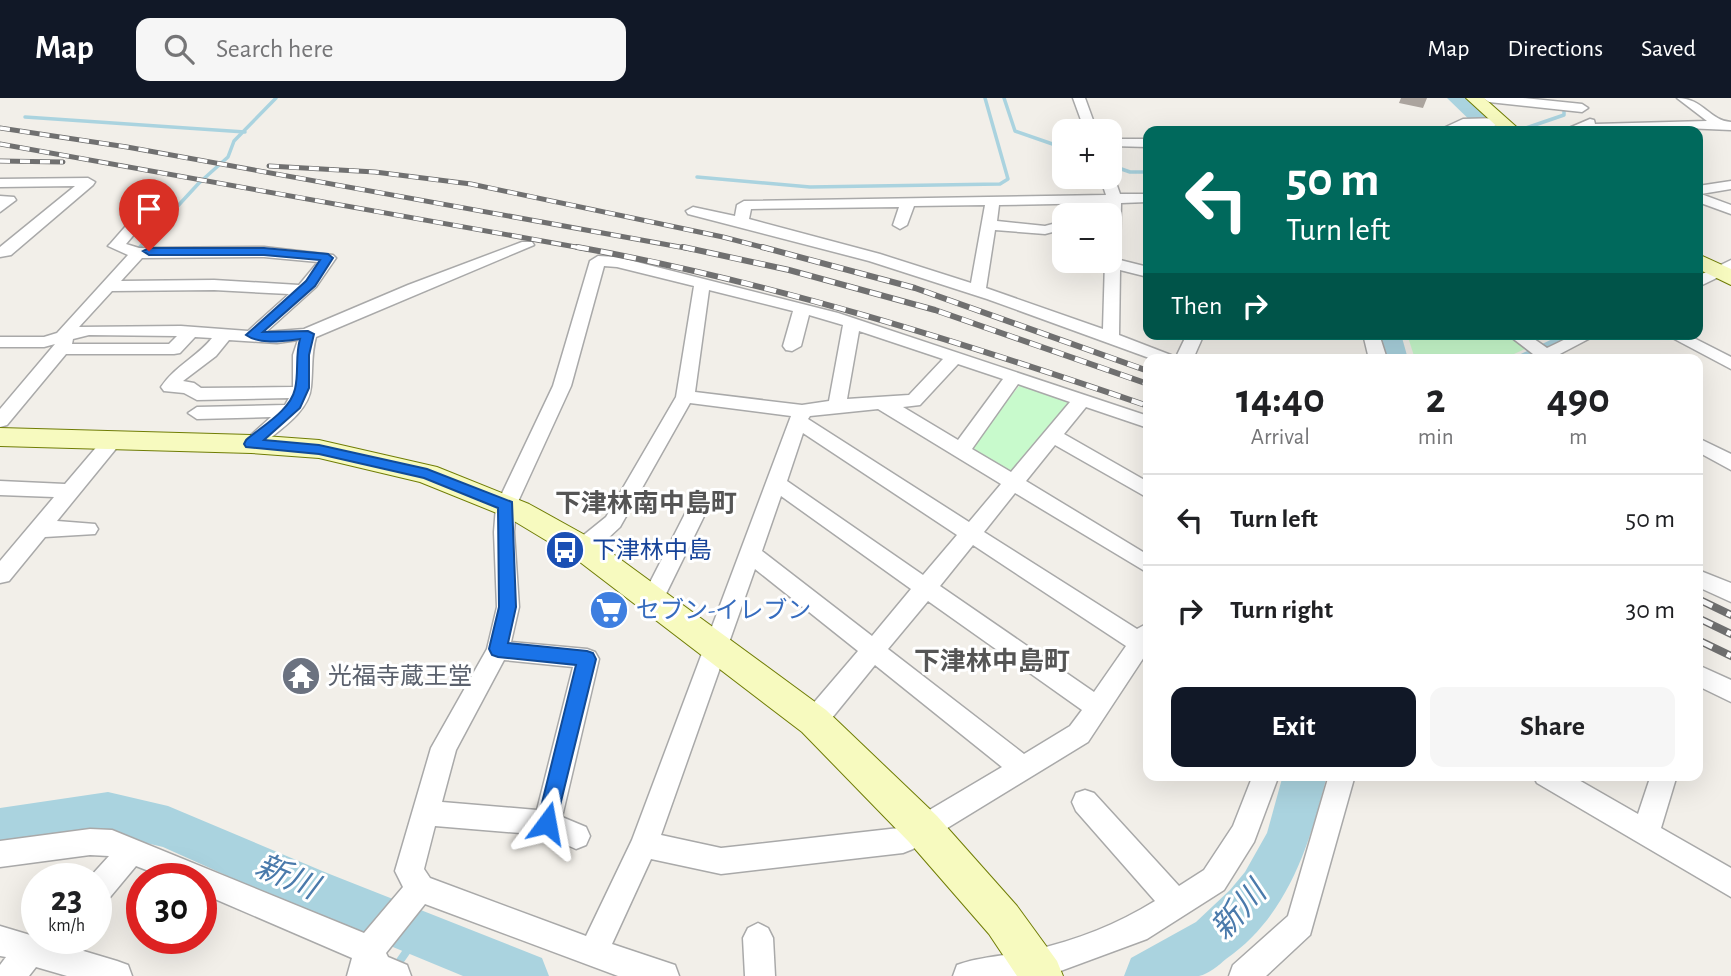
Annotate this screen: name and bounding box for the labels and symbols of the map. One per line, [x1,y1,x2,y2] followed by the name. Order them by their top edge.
[119,179,179,251] pin
[555,489,737,517] district label: 下津林南中島町
[544,529,586,571] bus stop icon: 下津林中島
[592,537,712,563] place label: 下津林中島
[588,589,630,631] supermarket icon: セブン-イレブン
[636,597,811,623] place label: セブン-イレブン
[914,647,1070,675] district label: 下津林中島町
[280,655,322,697] temple icon: 光福寺蔵王堂
[328,663,472,689] place label: 光福寺蔵王堂
[510,786,584,860] position arrow
[251,849,325,905] water label: 新川
[126,863,217,954] speed limit sign: 30
[1205,873,1274,945] water label: 新川

